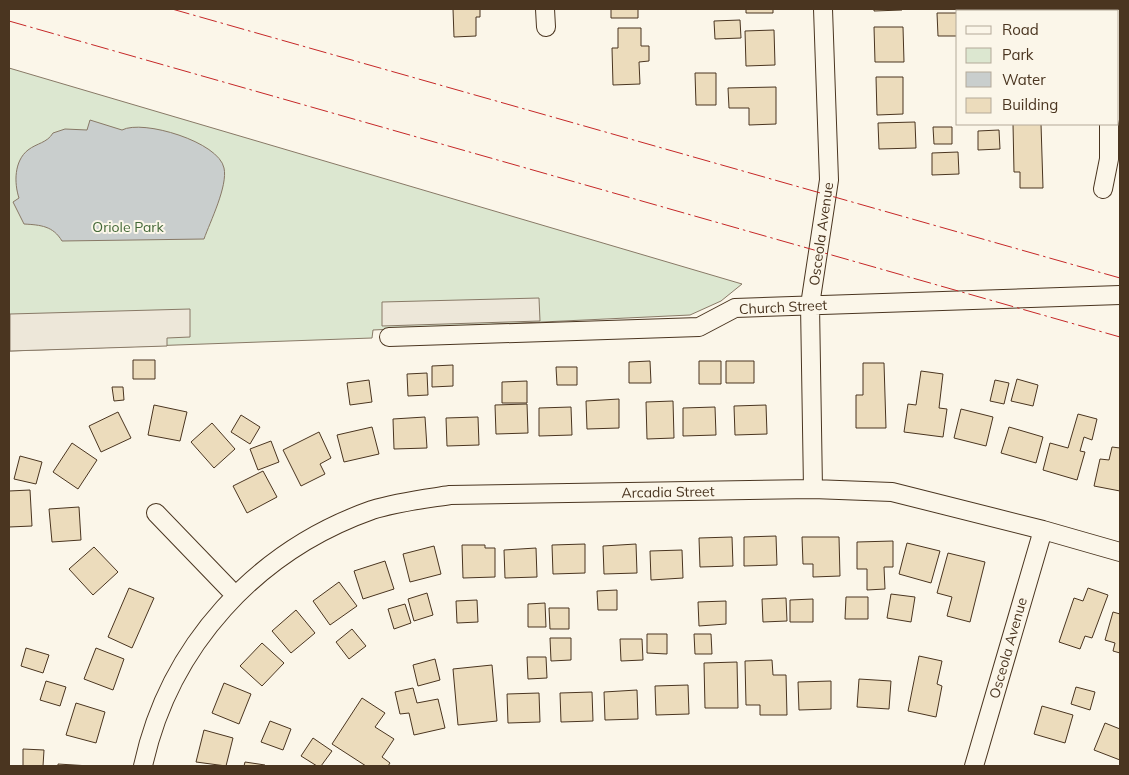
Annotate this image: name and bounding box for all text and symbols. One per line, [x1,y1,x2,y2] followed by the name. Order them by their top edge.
[956,10,1119,125] legend
[1002,20,1039,39] text: Road
[1002,45,1034,64] text: Park
[1002,70,1046,89] text: Water
[1002,95,1058,114] text: Building
[805,181,837,287] street label: Osceola Avenue
[92,218,164,236] park label: Oriole Park
[738,296,828,318] street label: Church Street
[621,482,715,502] street label: Arcadia Street
[985,595,1031,701] street label: Osceola Avenue

